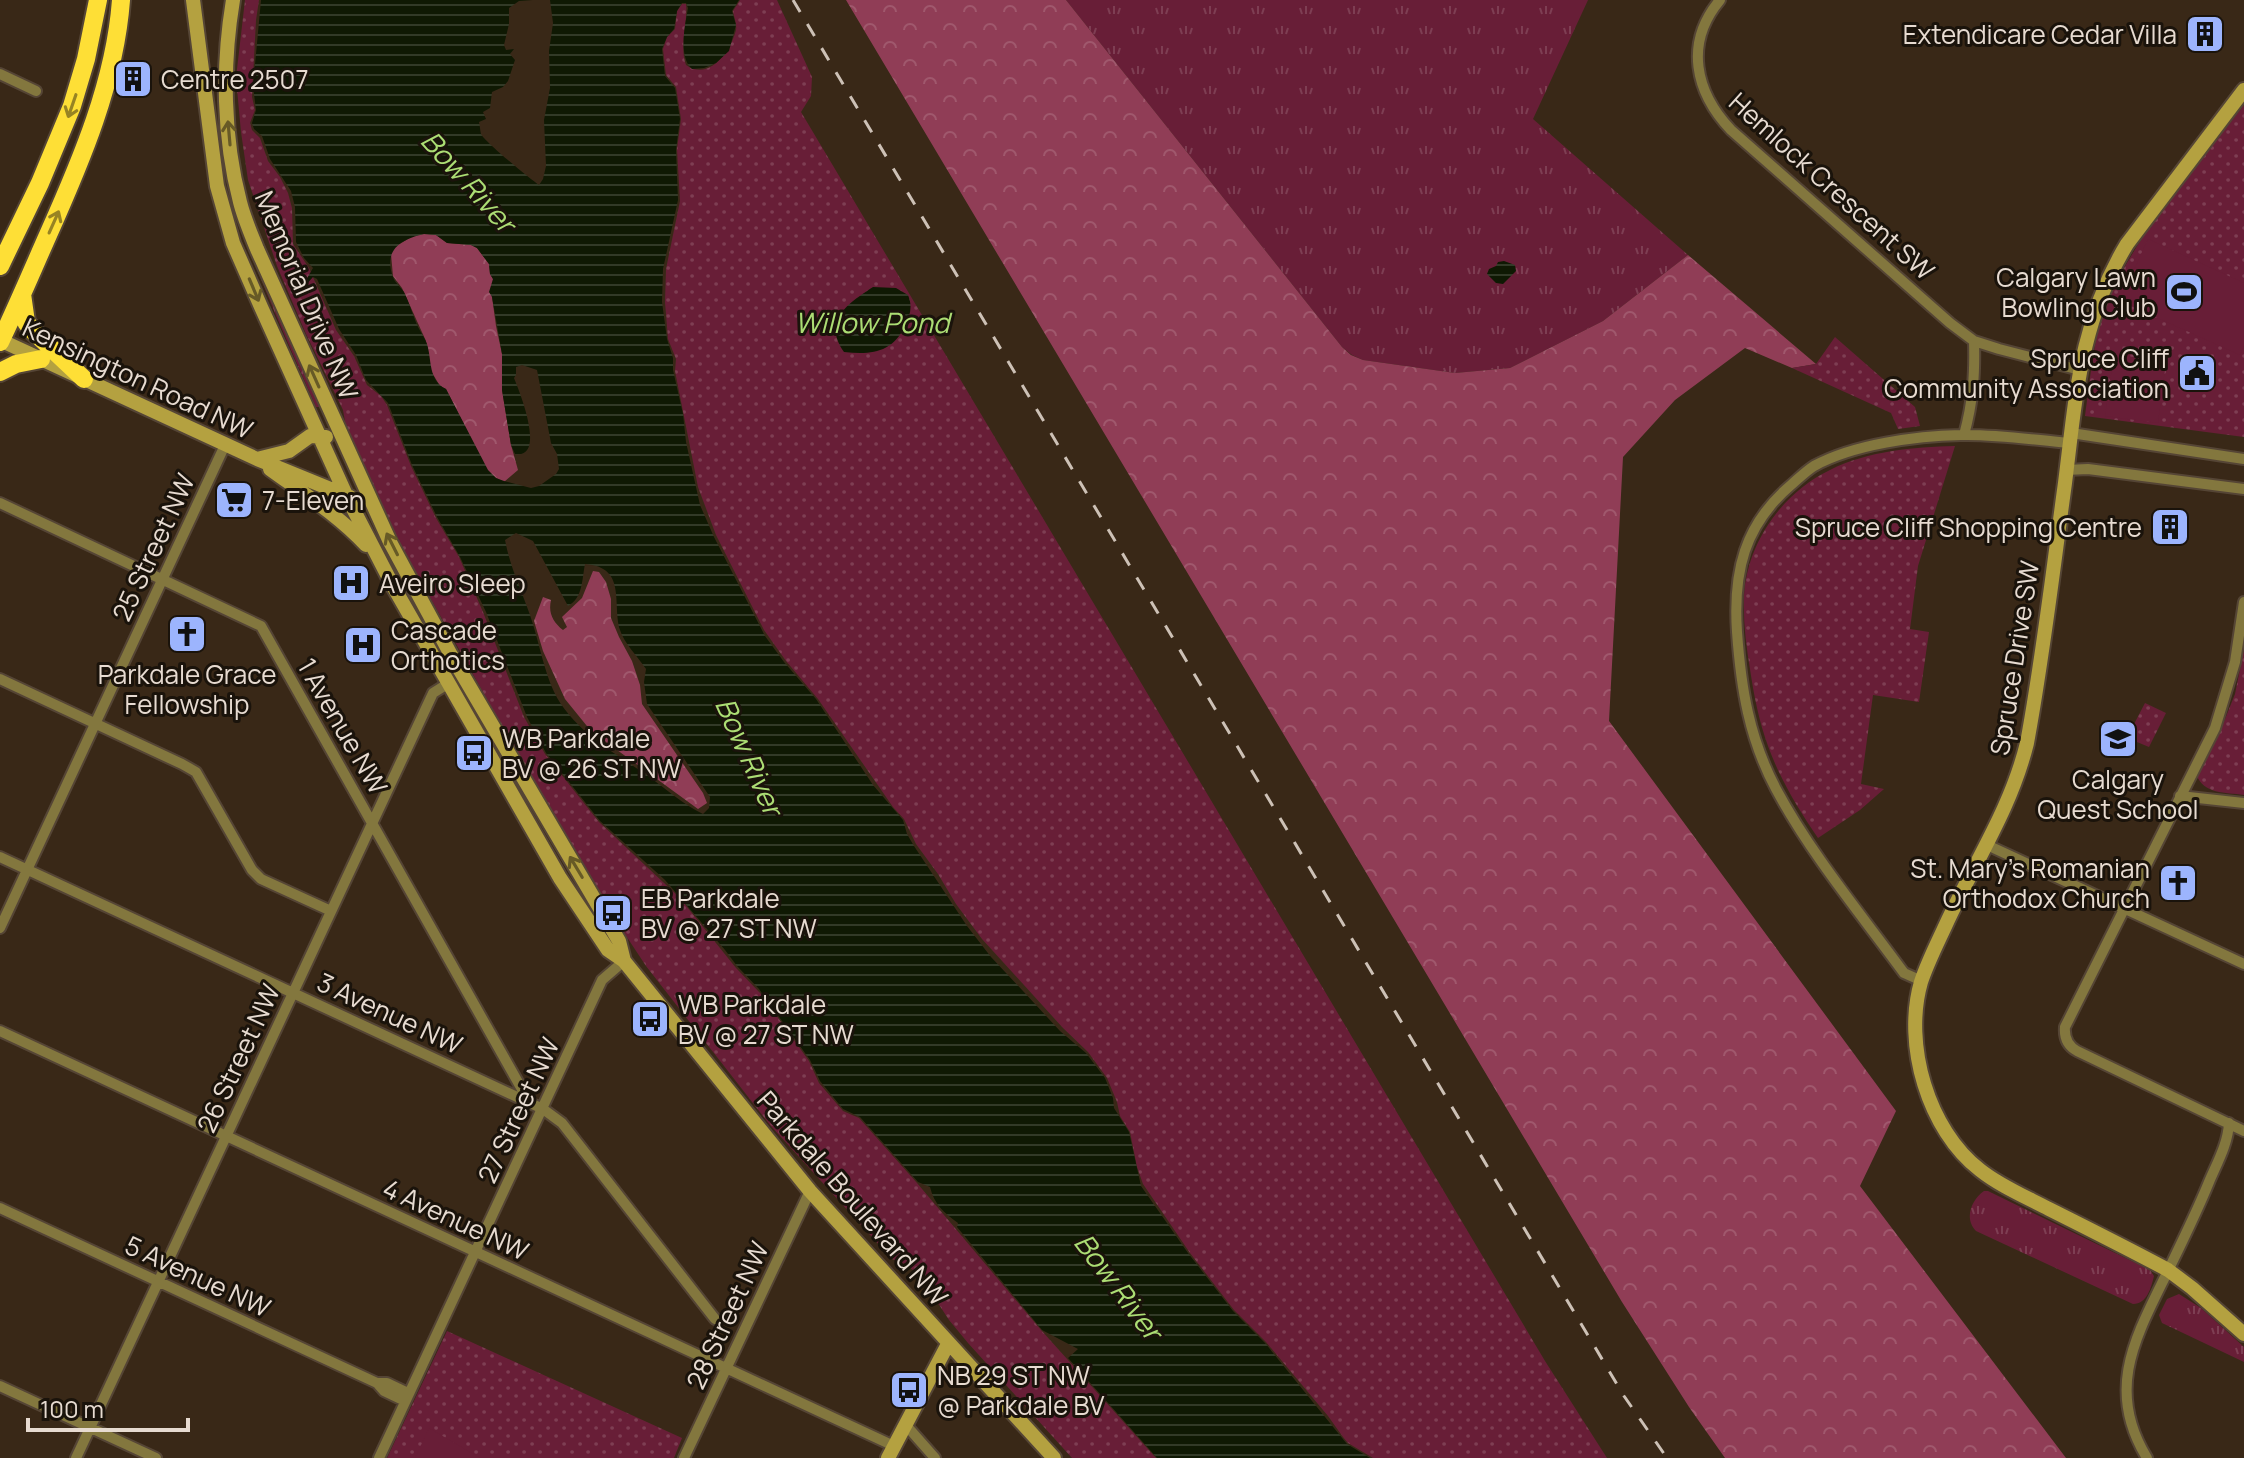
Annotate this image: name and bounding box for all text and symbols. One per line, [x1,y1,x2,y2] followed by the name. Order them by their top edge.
[2184,13,2226,55] building icon: Extendicare Cedar Villa
[1903,16,2177,52] place label: Extendicare Cedar Villa
[112,58,154,100] building icon: Centre 2507
[161,61,309,97] place label: Centre 2507
[1722,84,1942,288] street label: Hemlock Crescent SW
[63,93,78,118] one-way arrow
[221,120,236,147] one-way arrow
[413,122,527,243] water label: Bow River
[247,185,367,405] street label: Memorial Drive NW
[47,211,62,235] one-way arrow
[1996,259,2156,325] place label: Calgary Lawn Bowling Club
[2163,271,2205,313] sports icon: Calgary Lawn Bowling Club
[247,277,262,302] one-way arrow
[795,303,953,341] water label: Willow Pond
[17,309,259,447] street label: Kensington Road NW
[1884,340,2169,406] place label: Spruce Cliff Community Association
[2176,352,2218,394] public building icon: Spruce Cliff Community Association
[306,365,321,389] one-way arrow
[103,467,203,627] street label: 25 Street NW
[213,479,255,521] supermarket icon: 7-Eleven
[262,482,364,518] place label: 7-Eleven
[2149,506,2191,548] building icon: Spruce Cliff Shopping Centre
[1795,509,2142,545] place label: Spruce Cliff Shopping Centre
[383,533,399,557] one-way arrow
[1981,558,2047,758] street label: Spruce Drive SW
[330,562,372,604] hospital icon: Aveiro Sleep
[379,565,526,601] place label: Aveiro Sleep
[391,612,505,678] place label: Cascade Orthotics
[166,613,208,655] church icon: Parkdale Grace Fellowship
[342,624,384,666] hospital icon: Cascade Orthotics
[289,651,397,801] street label: 1 Avenue NW
[98,656,276,722] place label: Parkdale Grace Fellowship
[707,691,794,824] water label: Bow River
[2097,718,2139,760] school or university icon: Calgary Quest School
[502,720,681,786] place label: WB Parkdale BV @ 26 ST NW
[453,732,495,774] bus stop icon: WB Parkdale BV @ 26 ST NW
[2037,761,2199,827] place label: Calgary Quest School
[1910,850,2150,916] place label: St. Mary's Romanian Orthodox Church
[568,856,584,879] one-way arrow
[2157,862,2199,904] church icon: St. Mary's Romanian Orthodox Church
[641,880,817,946] place label: EB Parkdale BV @ 27 ST NW
[592,892,634,934] bus stop icon: EB Parkdale BV @ 27 ST NW
[312,964,468,1062] street label: 3 Avenue NW
[188,978,288,1138] street label: 26 Street NW
[678,986,854,1052] place label: WB Parkdale BV @ 27 ST NW
[629,998,671,1040] bus stop icon: WB Parkdale BV @ 27 ST NW
[469,1031,567,1189] street label: 27 Street NW
[750,1083,956,1313] street label: Parkdale Boulevard NW
[377,1170,535,1268] street label: 4 Avenue NW
[1066,1225,1174,1350] water label: Bow River
[119,1227,277,1325] street label: 5 Avenue NW
[677,1235,777,1395] street label: 28 Street NW
[937,1357,1105,1423] place label: NB 29 ST NW @ Parkdale BV
[888,1369,930,1411] bus stop icon: NB 29 ST NW @ Parkdale BV
[28,1382,188,1432] scale bar
[40,1392,104,1425] text: 100 m

